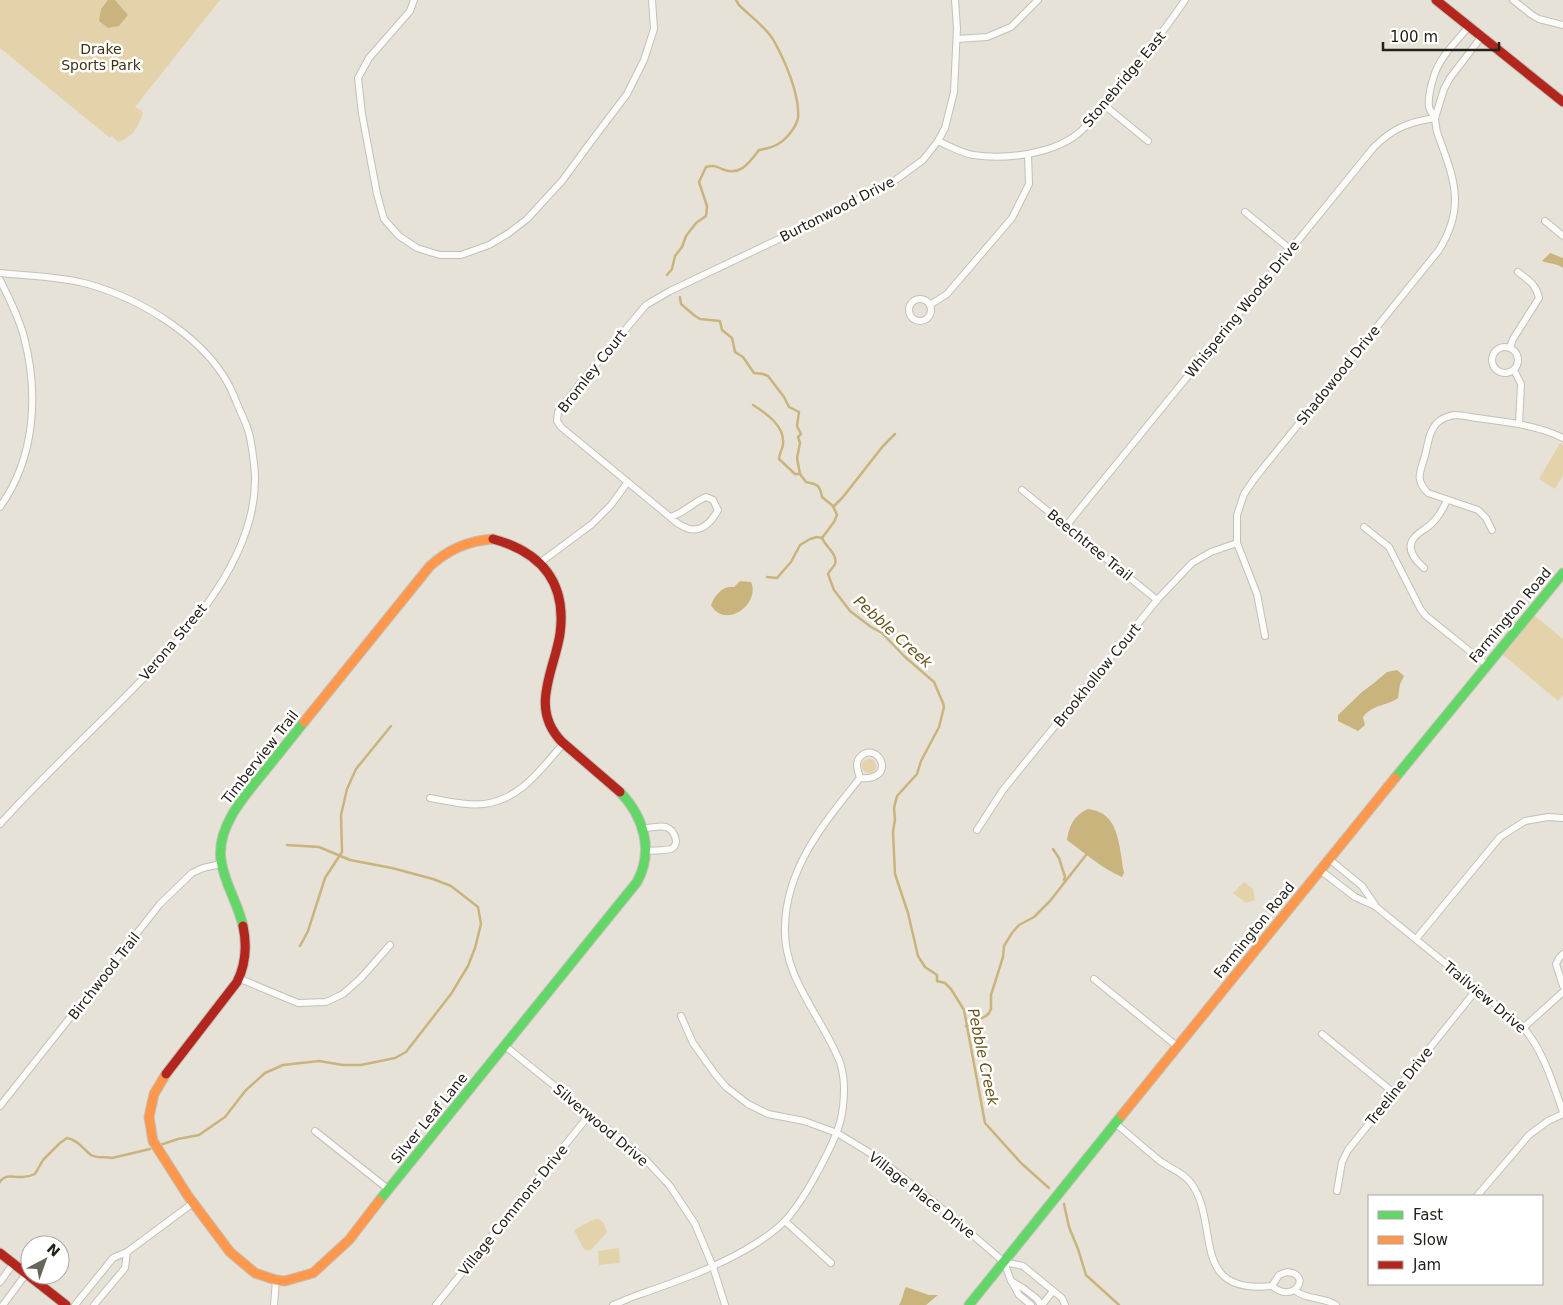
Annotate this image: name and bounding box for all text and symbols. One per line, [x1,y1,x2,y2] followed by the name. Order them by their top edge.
[1383,20,1499,52] scale bar
[1079,28,1169,130] street label: Stonebridge East
[1390,28,1438,46] text: 100 m
[61,41,142,73] park label: Drake Sports Park
[777,173,897,245] street label: Burtonwood Drive
[1182,237,1302,381] street label: Whispering Woods Drive
[1293,322,1383,428] street label: Shadowood Drive
[555,326,630,416] street label: Bromley Court
[1044,506,1136,584] street label: Beechtree Trail
[1466,564,1554,666] street label: Farmington Road
[850,592,937,673] water label: Pebble Creek
[136,600,210,684] street label: Verona Street
[1050,620,1144,730] street label: Brookhollow Court
[218,707,301,808] street label: Timberview Trail
[1210,879,1298,981] street label: Farmington Road
[65,929,143,1023] street label: Birchwood Trail
[1440,957,1529,1036] street label: Trailview Drive
[964,1007,1002,1109] water label: Pebble Creek
[1362,1044,1435,1129] street label: Treeline Drive
[388,1070,470,1166] street label: Silver Leaf Lane
[550,1081,652,1169] street label: Silverwood Drive
[455,1141,571,1279] street label: Village Commons Drive
[866,1149,978,1241] street label: Village Place Drive
[1368,1195,1543,1285] legend
[1413,1206,1443,1224] text: Fast
[1413,1231,1448,1249] text: Slow
[20,1235,70,1285] north arrow
[44,1240,63,1260] text: N
[1412,1256,1441,1274] text: Jam

